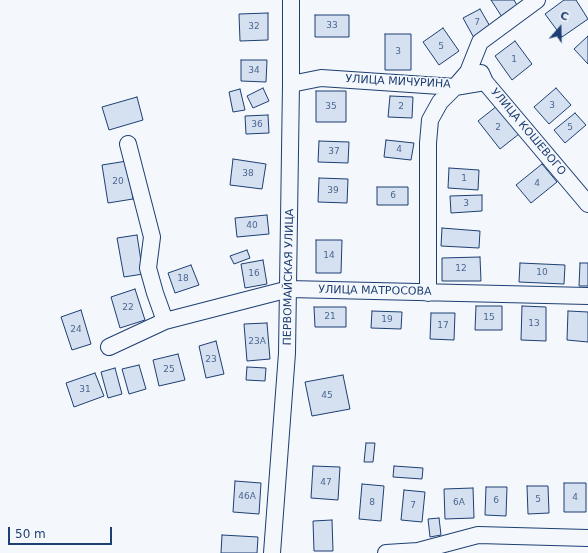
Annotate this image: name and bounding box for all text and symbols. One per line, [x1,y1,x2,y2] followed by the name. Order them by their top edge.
[540,8,580,48] north arrow
[558,9,570,24] text: С
[474,18,480,28] house number: 7
[326,21,338,31] house number: 33
[248,22,260,32] house number: 32
[438,42,444,52] house number: 5
[395,47,401,57] house number: 3
[511,55,517,65] house number: 1
[248,66,260,76] house number: 34
[345,73,451,91] street label: УЛИЦА МИЧУРИНА
[488,86,568,178] street label: УЛИЦА КОШЕВОГО
[549,101,555,111] house number: 3
[325,102,337,112] house number: 35
[398,102,404,112] house number: 2
[251,120,263,130] house number: 36
[495,123,501,133] house number: 2
[567,123,573,133] house number: 5
[396,145,402,155] house number: 4
[328,147,340,157] house number: 37
[242,169,254,179] house number: 38
[461,174,467,184] house number: 1
[112,177,124,187] house number: 20
[534,179,540,189] house number: 4
[327,186,339,196] house number: 39
[390,191,396,201] house number: 6
[463,199,469,209] house number: 3
[281,209,297,345] street label: ПЕРВОМАЙСКАЯ УЛИЦА
[246,221,258,231] house number: 40
[323,251,335,261] house number: 14
[455,264,467,274] house number: 12
[536,268,548,278] house number: 10
[248,269,260,279] house number: 16
[177,274,189,284] house number: 18
[318,283,432,299] street label: УЛИЦА МАТРОСОВА
[122,303,134,313] house number: 22
[324,312,336,322] house number: 21
[483,313,495,323] house number: 15
[381,315,393,325] house number: 19
[528,319,540,329] house number: 13
[437,321,449,331] house number: 17
[70,325,82,335] house number: 24
[248,337,266,347] house number: 23А
[205,355,217,365] house number: 23
[163,365,175,375] house number: 25
[79,385,91,395] house number: 31
[321,391,333,401] house number: 45
[320,478,332,488] house number: 47
[238,492,256,502] house number: 46А
[572,493,578,503] house number: 4
[535,495,541,505] house number: 5
[493,496,499,506] house number: 6
[369,498,375,508] house number: 8
[453,498,465,508] house number: 6А
[410,501,416,511] house number: 7
[10,519,114,545] scale bar
[15,527,46,541] text: 50 m

